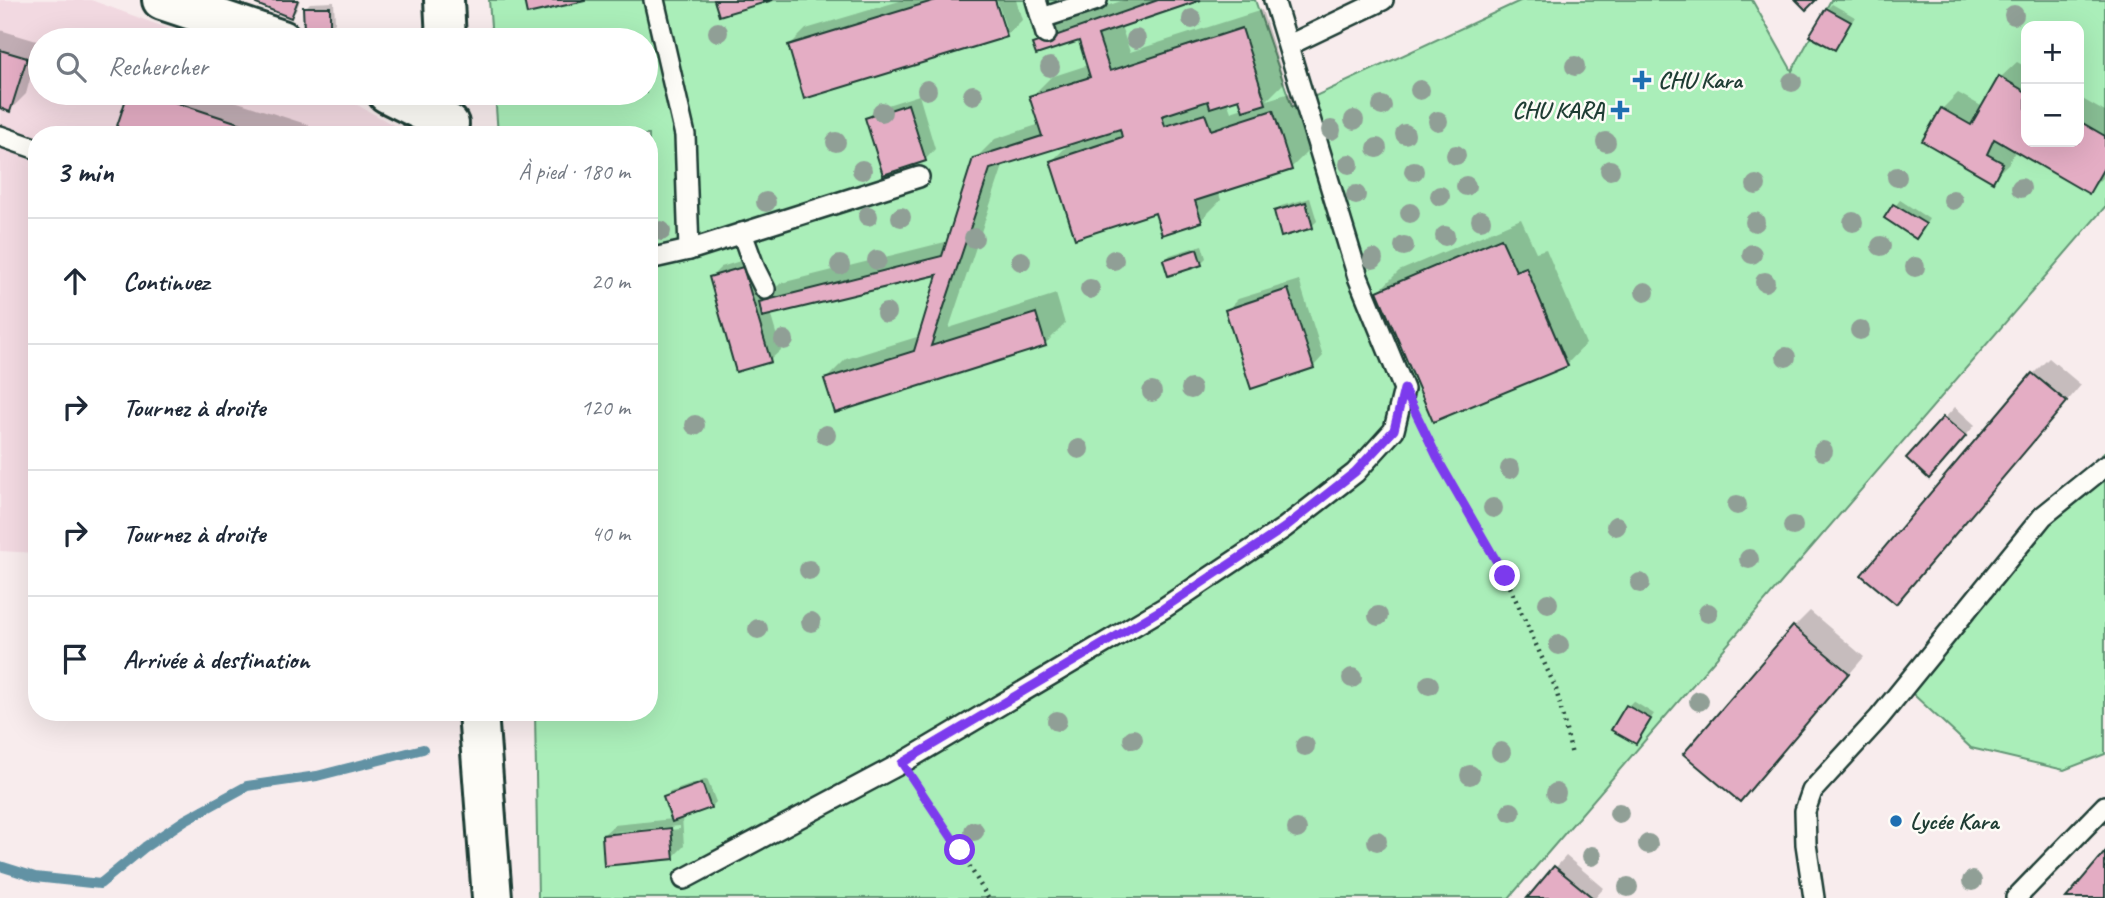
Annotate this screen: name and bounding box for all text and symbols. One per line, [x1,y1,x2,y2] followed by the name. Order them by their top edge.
[2021,21,2084,147] map controls
[2021,21,2084,84] button: +
[28,28,658,105] search box
[52,48,90,86] icon: search
[108,50,208,83] text: Rechercher
[1658,65,1744,95] place label: CHU Kara
[1632,70,1652,90] marker: CHU Kara
[2021,84,2084,147] button: −
[1512,95,1606,125] place label: CHU KARA
[1610,100,1630,120] marker: CHU KARA
[56,153,113,191] text: 3 min
[518,157,630,186] text: À pied · 180 m
[56,262,94,300] icon: ahead
[123,265,209,298] text: Continuez
[591,267,630,296] text: 20 m
[56,388,94,426] icon: right
[123,391,265,424] text: Tournez à droite
[581,393,630,422] text: 120 m
[56,514,94,552] icon: right
[123,517,265,550] text: Tournez à droite
[591,519,630,548] text: 40 m
[1489,560,1520,591] route end
[56,640,94,678] icon: arrive
[123,643,309,676] text: Arrivée à destination
[1910,806,2000,836] place label: Lycée Kara
[1888,813,1904,829] marker: Lycée Kara
[944,834,975,865] route start

